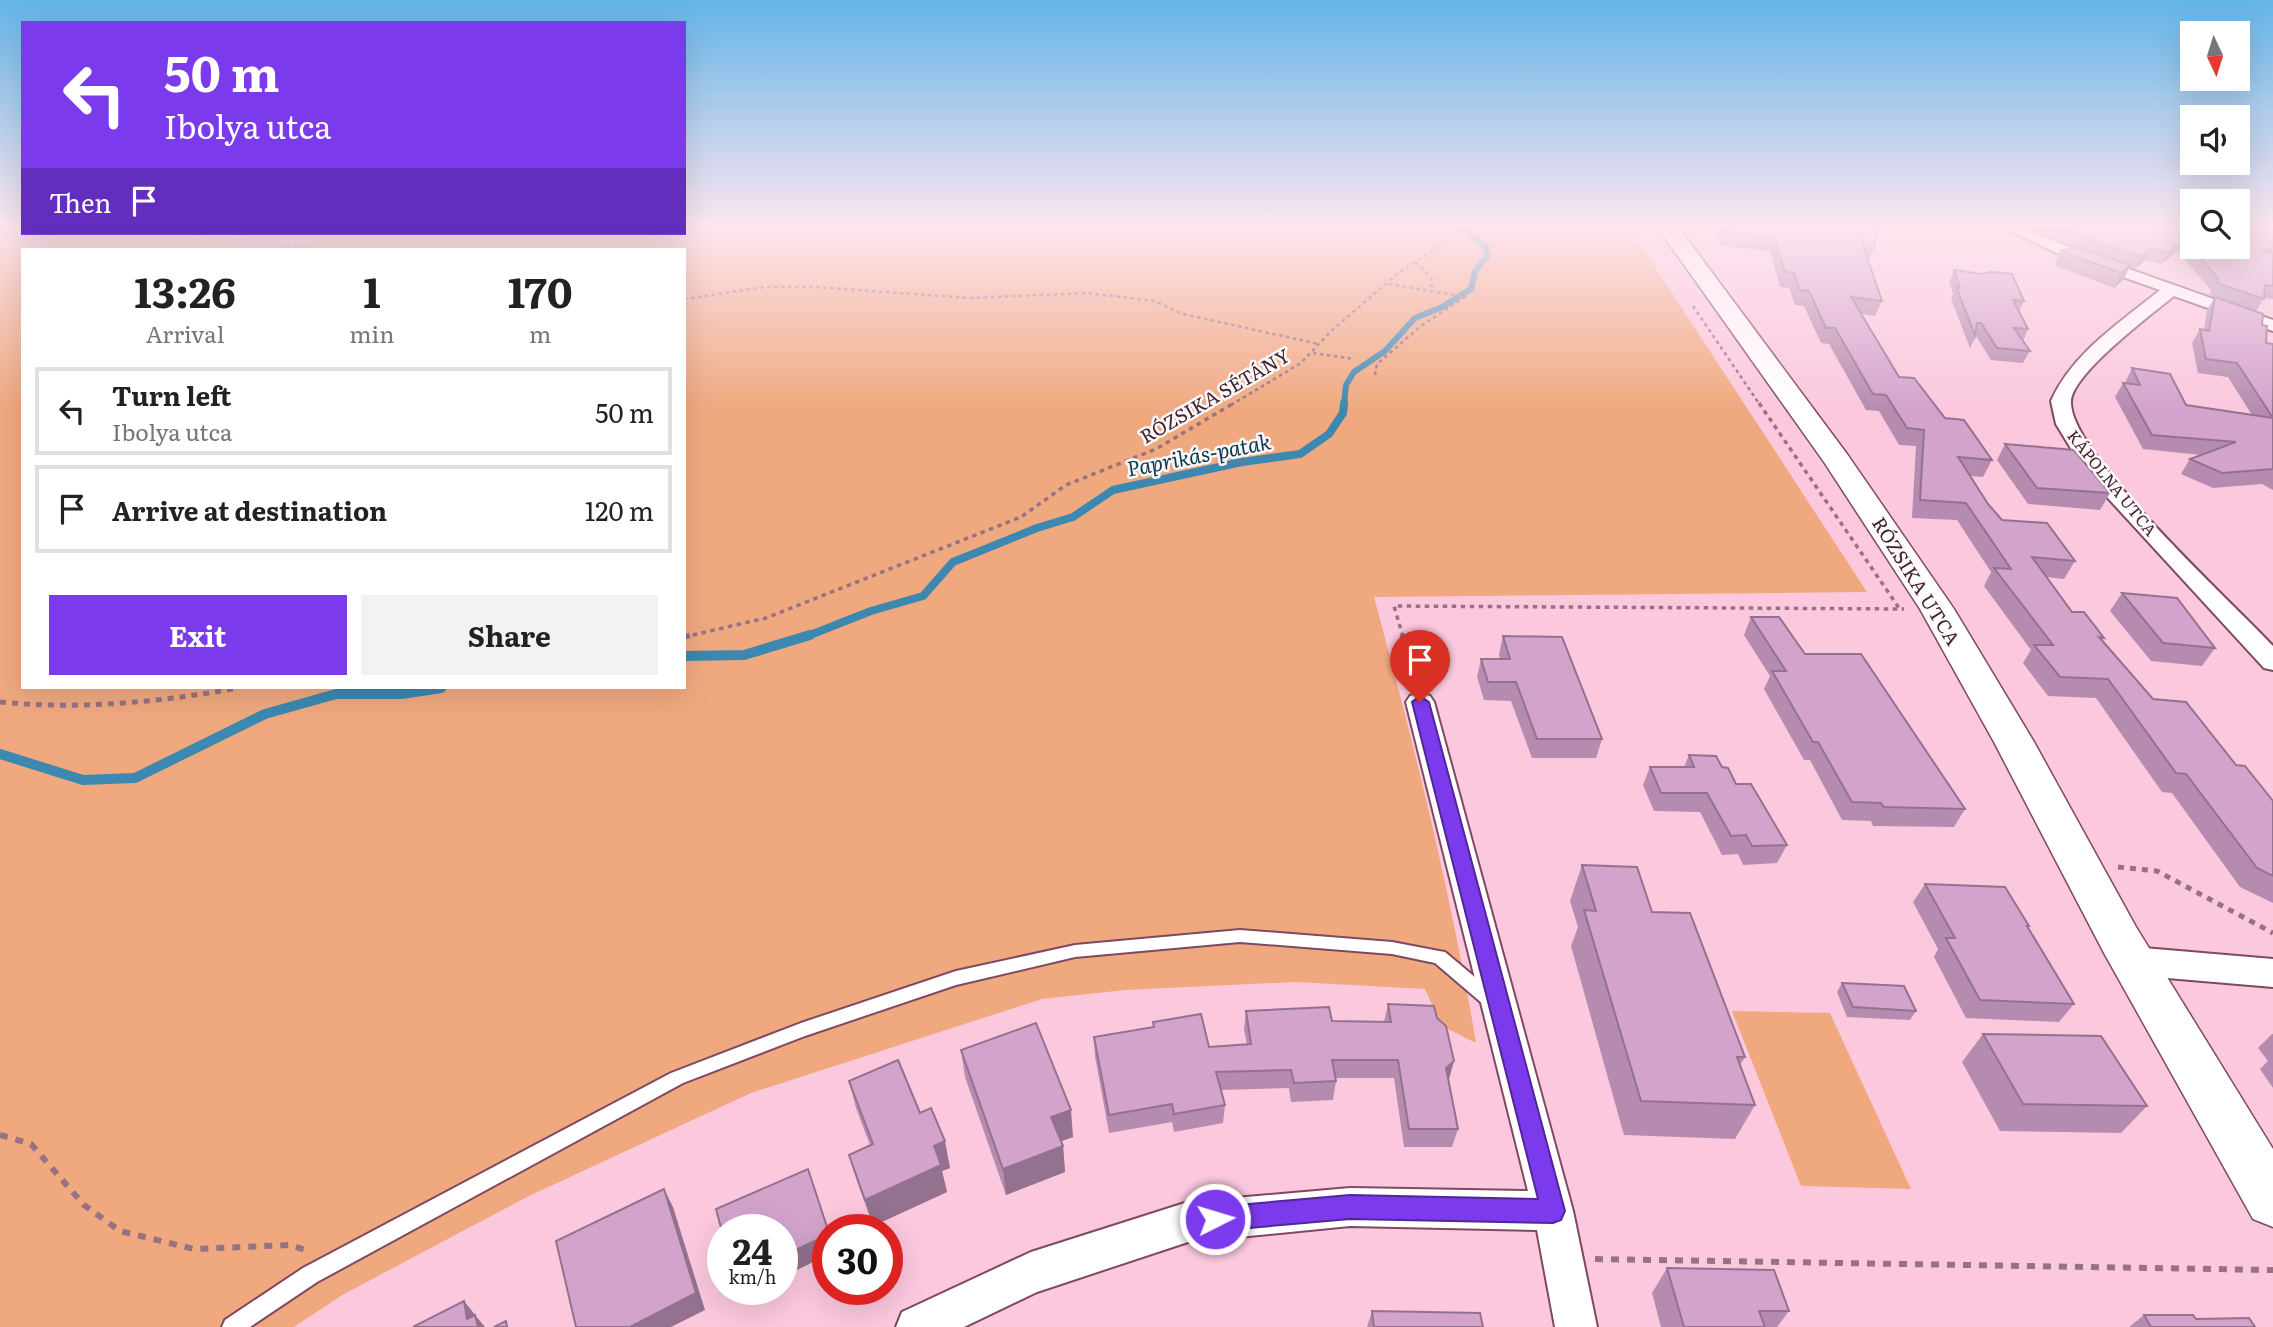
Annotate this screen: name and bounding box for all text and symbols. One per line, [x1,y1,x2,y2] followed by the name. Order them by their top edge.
[2180,21,2250,91] north arrow
[2180,21,2250,259] map controls
[164,34,280,107] text: 50 m
[49,49,140,140] icon: left
[164,101,331,149] text: Ibolya utca
[2180,105,2250,175] button: sound
[49,182,111,221] text: Then
[125,182,163,220] icon: arrive
[2180,189,2250,259] button: search
[134,259,236,321] text: 13:26
[363,259,381,321] text: 1
[508,259,573,321] text: 170
[146,316,224,350] text: Arrival
[349,316,394,350] text: min
[529,316,551,350] text: m
[1134,341,1295,450] street label: RÓZSIKA SÉTÁNY
[112,375,231,414] text: Turn left
[53,392,91,430] icon: left
[595,392,654,431] text: 50 m
[112,414,232,448] text: Ibolya utca
[1124,424,1274,483] water label: Paprikás-patak
[2062,424,2163,541] street label: KÁPOLNA UTCA
[53,490,91,528] icon: arrive
[112,490,387,529] text: Arrive at destination
[585,490,654,529] text: 120 m
[1866,511,1968,650] street label: RÓZSIKA UTCA
[49,595,347,675] button: Exit
[361,595,658,675] button: Share
[1390,630,1450,702] pin
[1401,641,1439,679] icon: arrive
[1178,1182,1252,1256] position arrow
[812,1214,903,1305] speed limit sign: 30
[733,1224,772,1276] text: 24
[729,1263,776,1290] text: km/h

